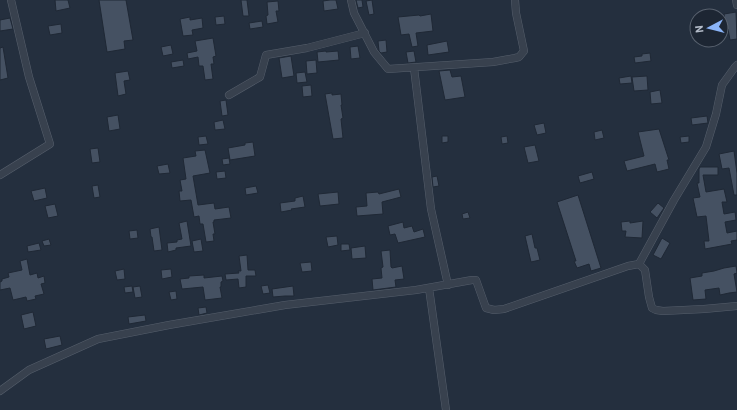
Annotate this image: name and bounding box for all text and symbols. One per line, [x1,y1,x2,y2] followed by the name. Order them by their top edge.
[689,8,729,48] north arrow
[692,25,705,34] text: N

